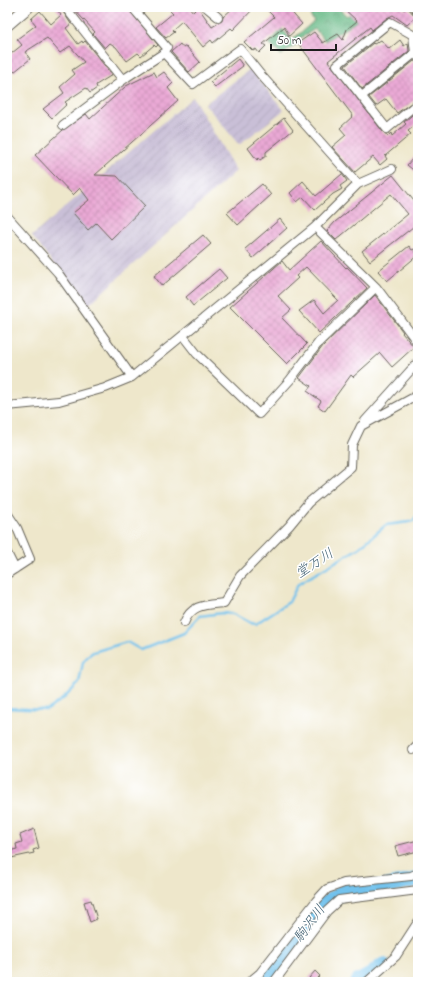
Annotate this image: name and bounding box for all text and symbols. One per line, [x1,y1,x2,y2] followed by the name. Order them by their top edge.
[271,26,336,52] scale bar
[277,32,301,50] text: 50 m
[292,544,338,584] water label: 堂万川
[289,901,331,947] water label: 駒沢川

